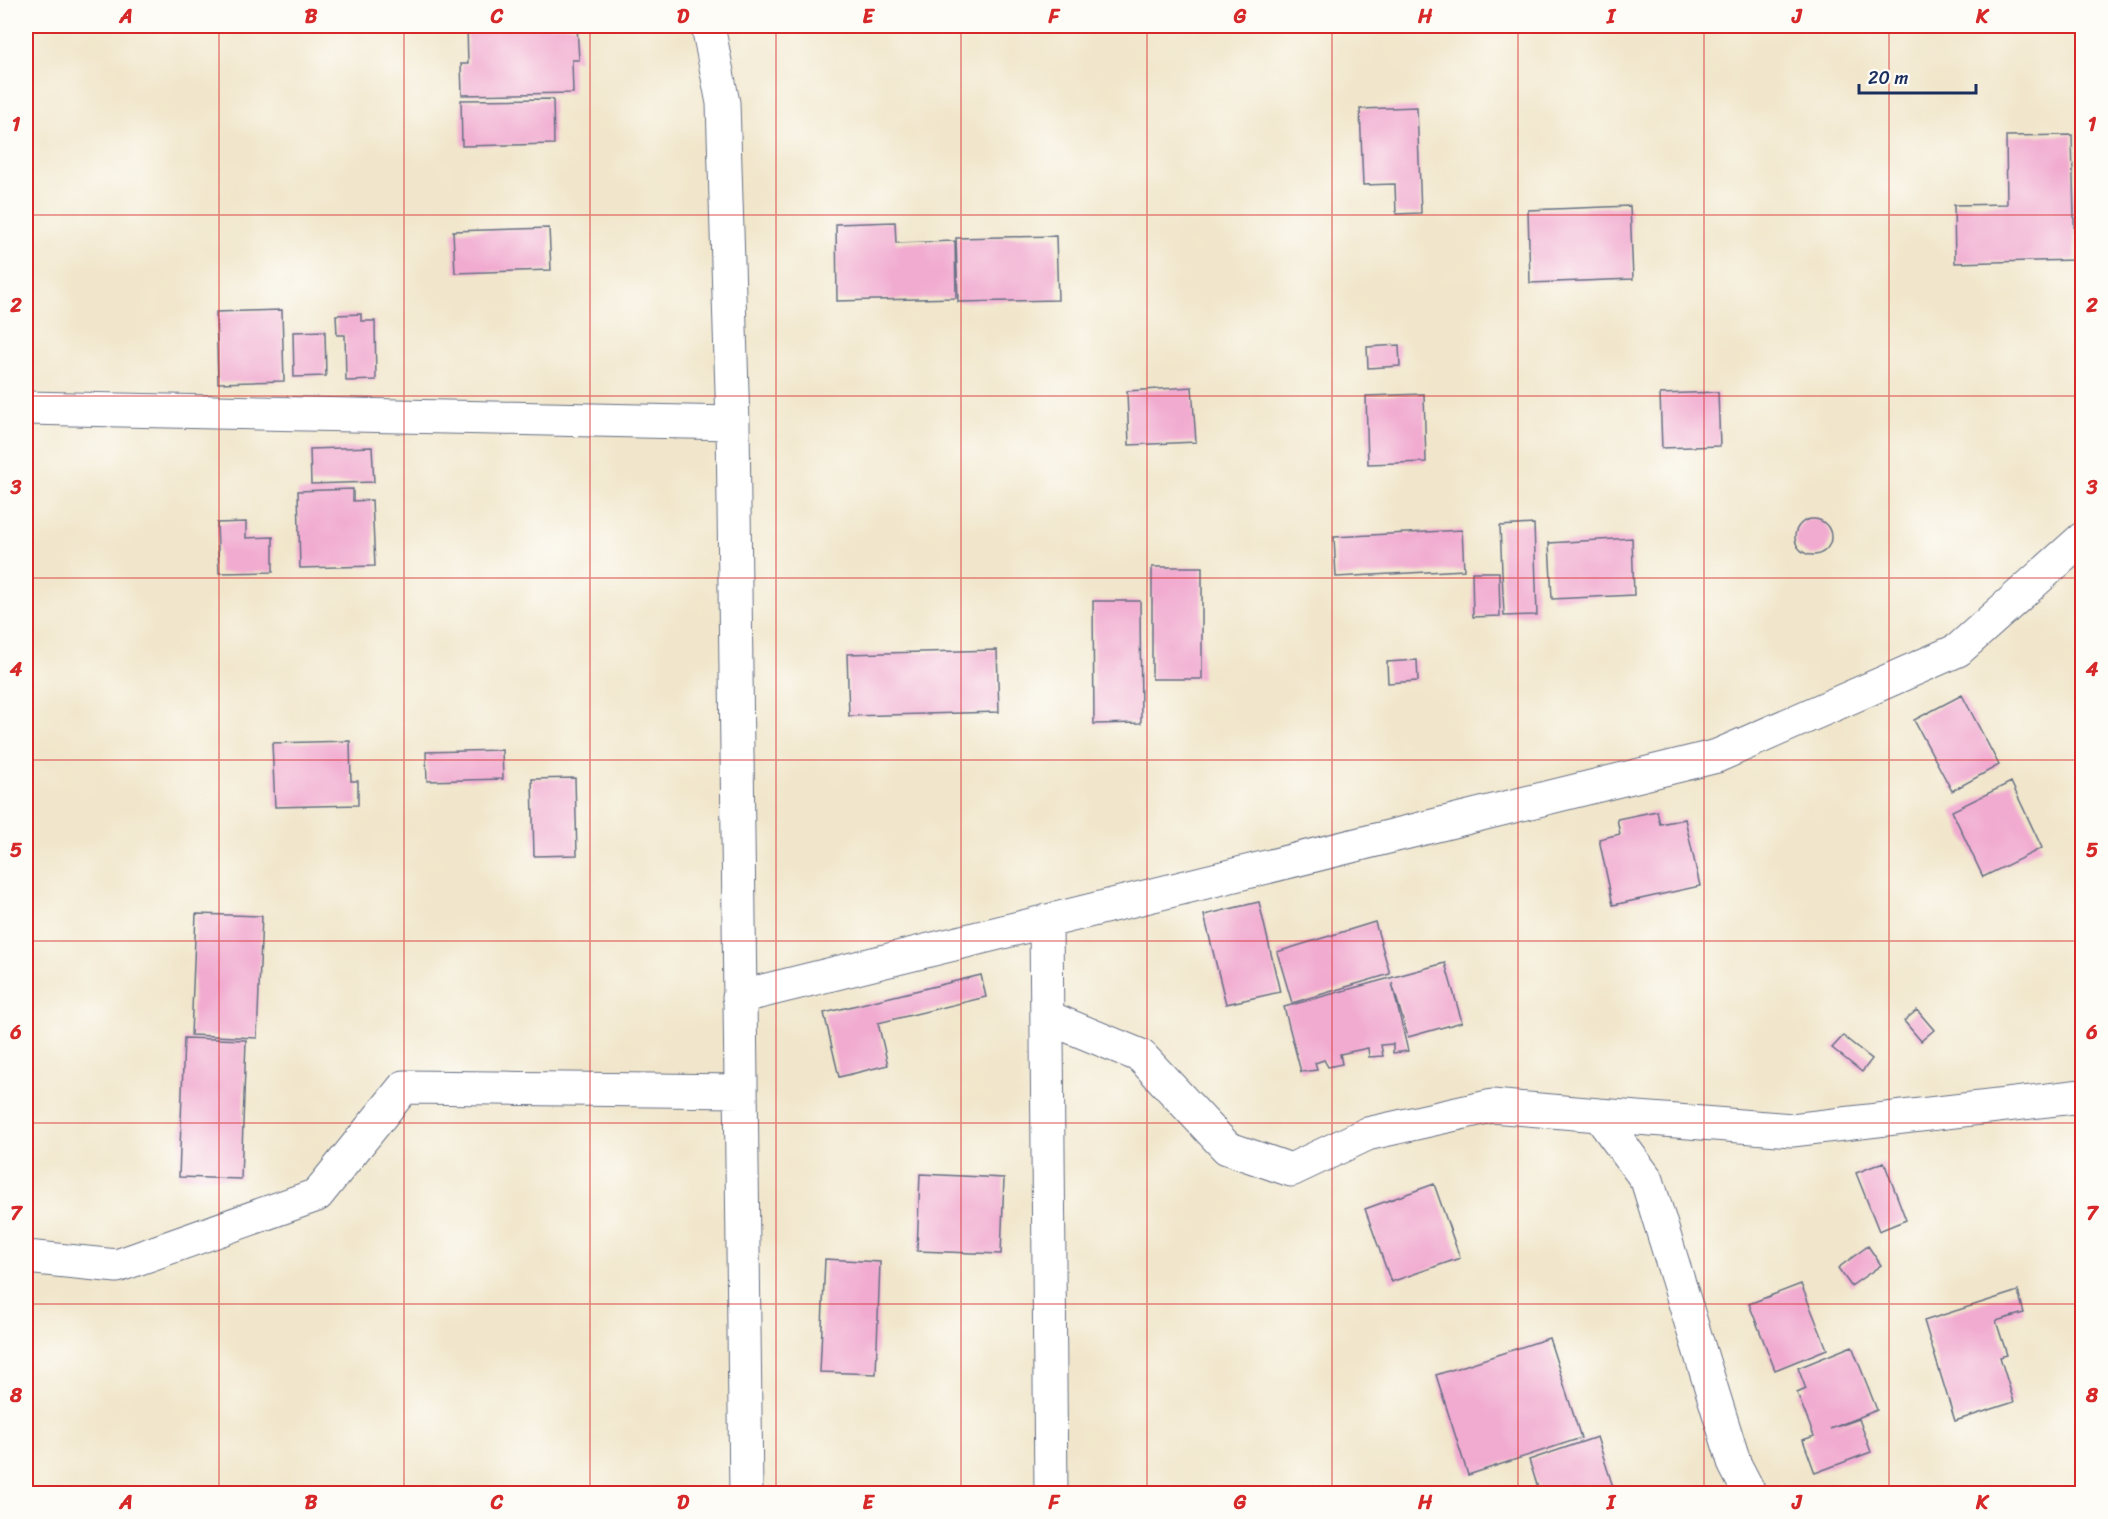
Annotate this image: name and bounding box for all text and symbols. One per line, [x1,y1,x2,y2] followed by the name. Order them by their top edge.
[118,0,133,34] text: A
[305,0,318,34] text: B
[490,0,504,34] text: C
[677,0,690,34] text: D
[862,0,875,34] text: E
[1048,0,1061,34] text: F
[1233,0,1247,34] text: G
[1417,0,1433,34] text: H
[1606,0,1617,34] text: I
[1791,0,1803,34] text: J
[1975,0,1990,34] text: K
[1859,57,1976,95] scale bar
[1868,62,1908,94] text: 20 m
[12,107,21,142] text: 1
[2088,107,2097,142] text: 1
[9,288,22,323] text: 2
[2085,288,2098,323] text: 2
[10,470,22,505] text: 3
[2086,470,2098,505] text: 3
[9,652,23,687] text: 4
[2085,652,2099,687] text: 4
[10,833,22,868] text: 5
[2086,833,2098,868] text: 5
[9,1015,22,1050] text: 6
[2085,1015,2098,1050] text: 6
[10,1196,23,1231] text: 7
[2086,1196,2099,1231] text: 7
[9,1378,23,1413] text: 8
[2085,1378,2099,1413] text: 8
[118,1485,133,1519] text: A
[305,1485,318,1519] text: B
[490,1485,504,1519] text: C
[677,1485,690,1519] text: D
[862,1485,875,1519] text: E
[1048,1485,1061,1519] text: F
[1233,1485,1247,1519] text: G
[1417,1485,1433,1519] text: H
[1606,1485,1617,1519] text: I
[1791,1485,1803,1519] text: J
[1975,1485,1990,1519] text: K

